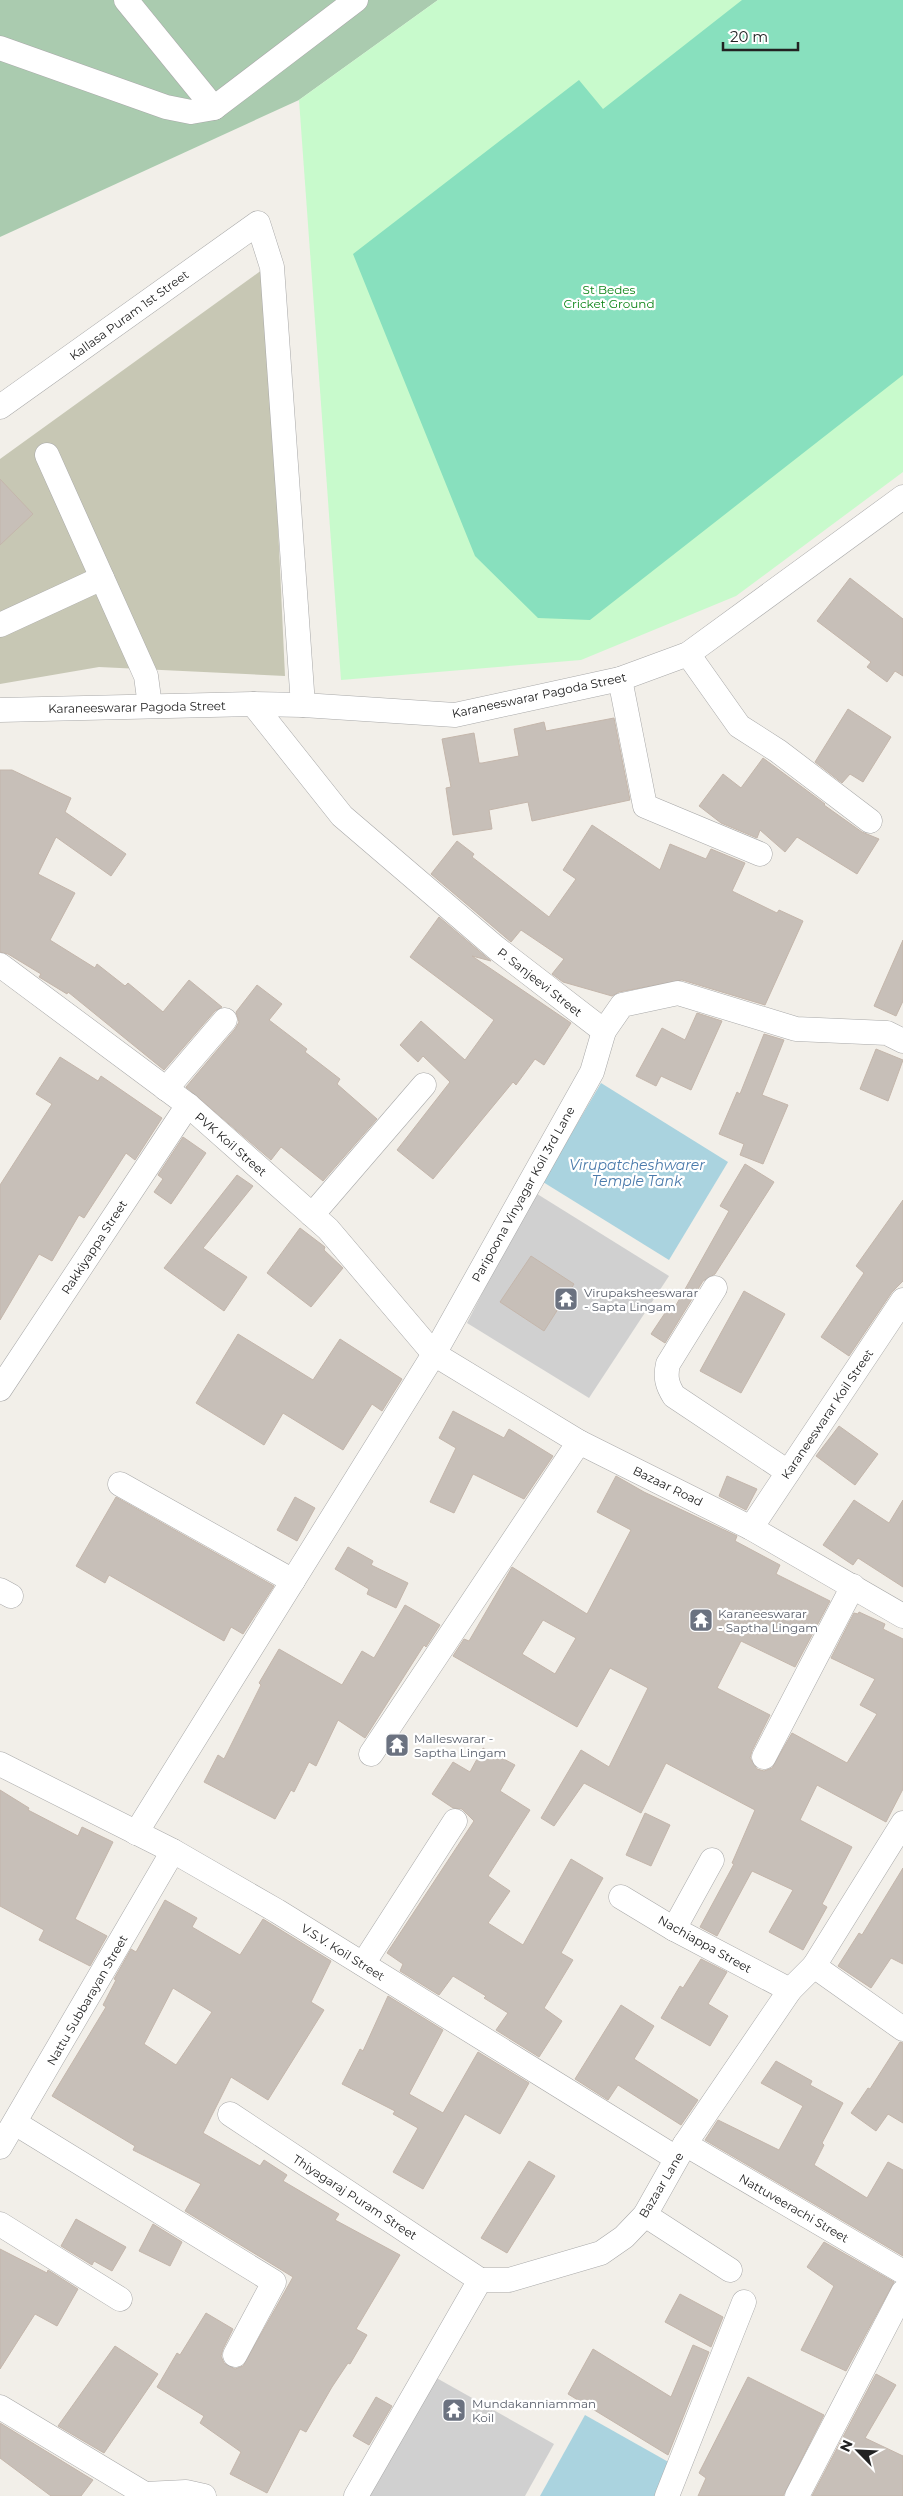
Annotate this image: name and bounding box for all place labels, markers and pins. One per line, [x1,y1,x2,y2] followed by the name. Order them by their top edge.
[584,1285,698,1314] place label: Virupaksheeswarar - Sapta Lingam
[553,1286,579,1312] temple icon: Virupaksheeswarar - Sapta Lingam
[718,1606,818,1635] place label: Karaneeswarar - Saptha Lingam
[688,1607,714,1633] temple icon: Karaneeswarar - Saptha Lingam
[414,1731,506,1760] place label: Malleswarar - Saptha Lingam
[384,1732,410,1758] temple icon: Malleswarar - Saptha Lingam
[472,2396,596,2425] place label: Mundakanniamman Koil
[441,2397,467,2423] temple icon: Mundakanniamman Koil

